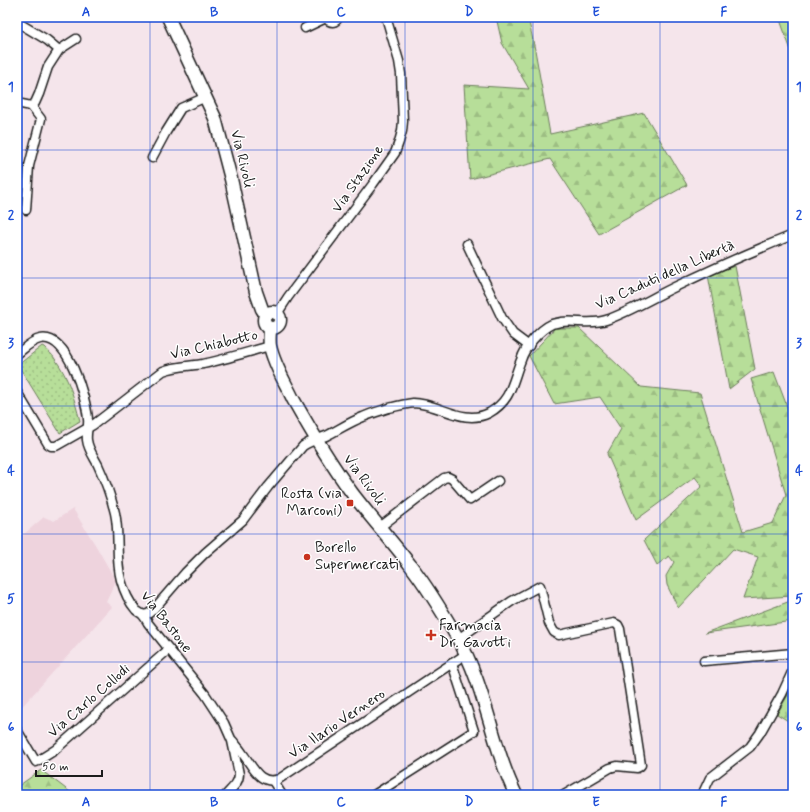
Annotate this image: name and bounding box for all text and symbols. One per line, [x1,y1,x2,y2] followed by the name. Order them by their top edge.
[82,4,90,21] text: A
[210,4,219,21] text: B
[336,4,346,21] text: C
[465,4,474,21] text: D
[592,4,600,21] text: E
[721,4,728,21] text: F
[8,79,14,96] text: 1
[796,79,802,96] text: 1
[225,128,259,190] street label: Via Rivoli
[327,141,389,217] street label: Via Stazione
[8,207,15,224] text: 2
[796,207,803,224] text: 2
[592,235,738,315] street label: Via Caduti della Libertà
[168,325,260,365] street label: Via Chiabotto
[8,335,14,352] text: 3
[796,335,802,352] text: 3
[338,450,390,510] street label: Via Rivoli
[7,463,15,480] text: 4
[795,463,803,480] text: 4
[281,484,343,521] place label: Rosta (via Marconi)
[345,498,355,508] marker: Rosta (via Marconi)
[315,538,399,575] place label: Borello Supermercati
[302,552,312,562] marker: Borello Supermercati
[135,587,197,657] street label: Via Bastone
[7,591,15,608] text: 5
[795,591,803,608] text: 5
[439,616,511,653] place label: Farmacia Dr. Gavotti
[426,630,436,640] marker: Farmacia Dr. Gavotti
[43,660,135,742] street label: Via Carlo Collodi
[285,684,389,764] street label: Via Ilario Vernero
[8,719,15,736] text: 6
[796,719,803,736] text: 6
[36,752,102,778] scale bar
[42,759,69,775] text: 50 m
[82,794,90,811] text: A
[210,794,219,811] text: B
[336,794,346,811] text: C
[465,794,474,811] text: D
[592,794,600,811] text: E
[721,794,728,811] text: F

